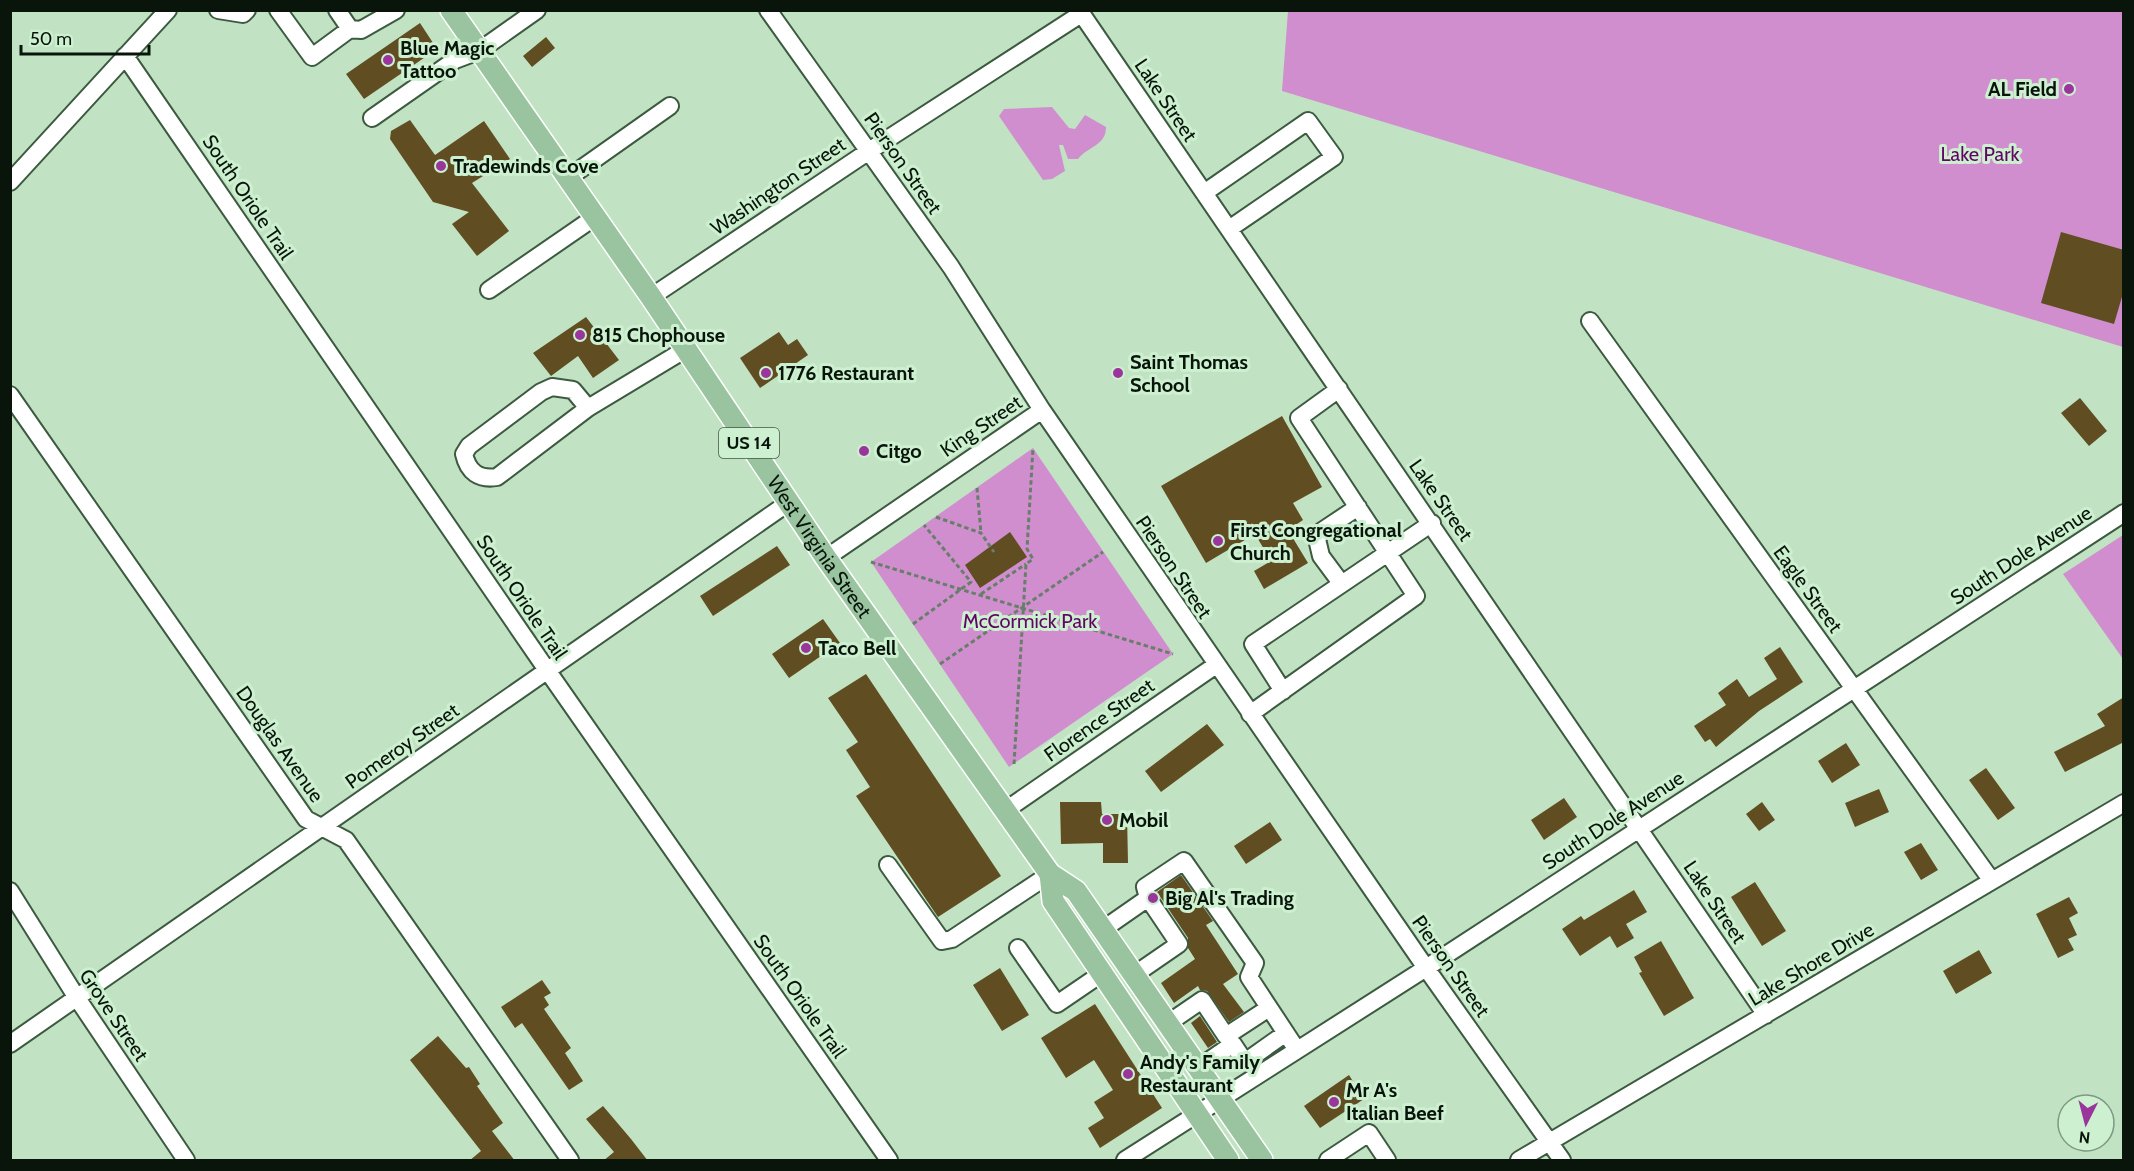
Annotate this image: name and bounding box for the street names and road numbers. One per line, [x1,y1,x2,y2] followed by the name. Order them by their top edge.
[1130,54,1202,146] street label: Lake Street
[859,108,947,219] street label: Pierson Street
[197,130,299,264] street label: South Oriole Trail
[706,132,850,240] street label: Washington Street
[936,390,1027,462] street label: King Street
[719,428,779,458] road number: US 14
[1404,455,1478,546] street label: Lake Street
[762,471,877,623] street label: West Virginia Street
[1946,500,2096,610] street label: South Dole Avenue
[1131,511,1217,623] street label: Pierson Street
[471,530,573,664] street label: South Oriole Trail
[1768,541,1848,637] street label: Eagle Street
[1039,673,1159,767] street label: Florence Street
[231,681,329,807] street label: Douglas Avenue
[341,698,463,794] street label: Pomeroy Street
[1538,765,1688,875] street label: South Dole Avenue
[1679,856,1751,948] street label: Lake Street
[1407,911,1495,1022] street label: Pierson Street
[1744,917,1878,1011] street label: Lake Shore Drive
[749,930,852,1063] street label: South Oriole Trail
[74,964,154,1066] street label: Grove Street

